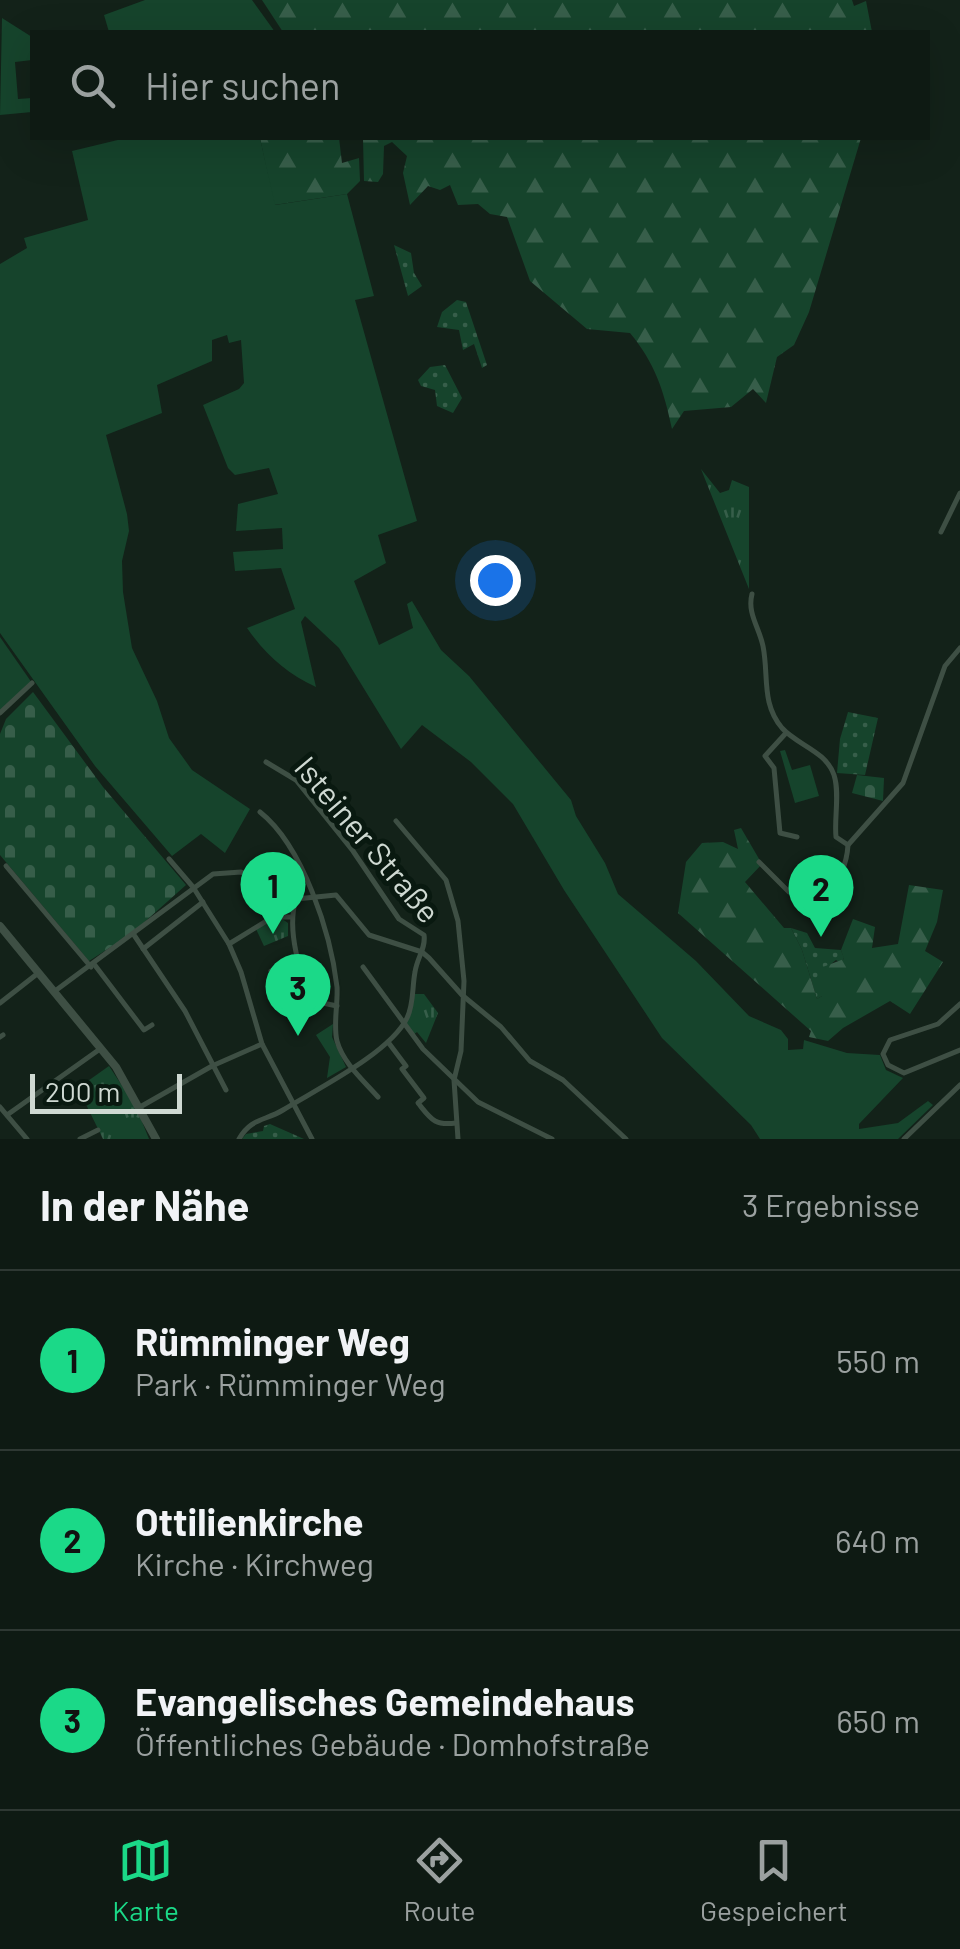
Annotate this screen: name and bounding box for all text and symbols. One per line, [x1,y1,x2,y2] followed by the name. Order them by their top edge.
[30,30,930,140] search box
[65,58,120,113] icon: search
[145,62,341,108] text: Hier suchen
[470,555,521,606] your location
[288,748,449,930] street label: Isteiner Straße
[240,852,306,934] pin: 1
[788,854,854,937] pin: 2
[266,954,330,1036] pin: 3
[30,1069,182,1114] scale bar
[45,1074,120,1108] text: 200 m
[40,1179,249,1229] text: In der Nähe
[742,1185,920,1223] text: 3 Ergebnisse
[135,1318,410,1364] text: Rümminger Weg
[67,1341,78,1379] text: 1
[836,1341,920,1379] text: 550 m
[135,1364,446,1402] text: Park · Rümminger Weg
[135,1498,363,1544] text: Ottilienkirche
[64,1521,81,1559] text: 2
[835,1521,920,1559] text: 640 m
[135,1544,374,1582] text: Kirche · Kirchweg
[135,1678,635,1724] text: Evangelisches Gemeindehaus
[64,1701,81,1739] text: 3
[836,1701,920,1739] text: 650 m
[135,1724,650,1762] text: Öffentliches Gebäude · Domhofstraße
[112,1833,179,1927] tab: Karte
[403,1833,475,1927] tab: Route
[700,1833,848,1927] tab: Gespeichert

